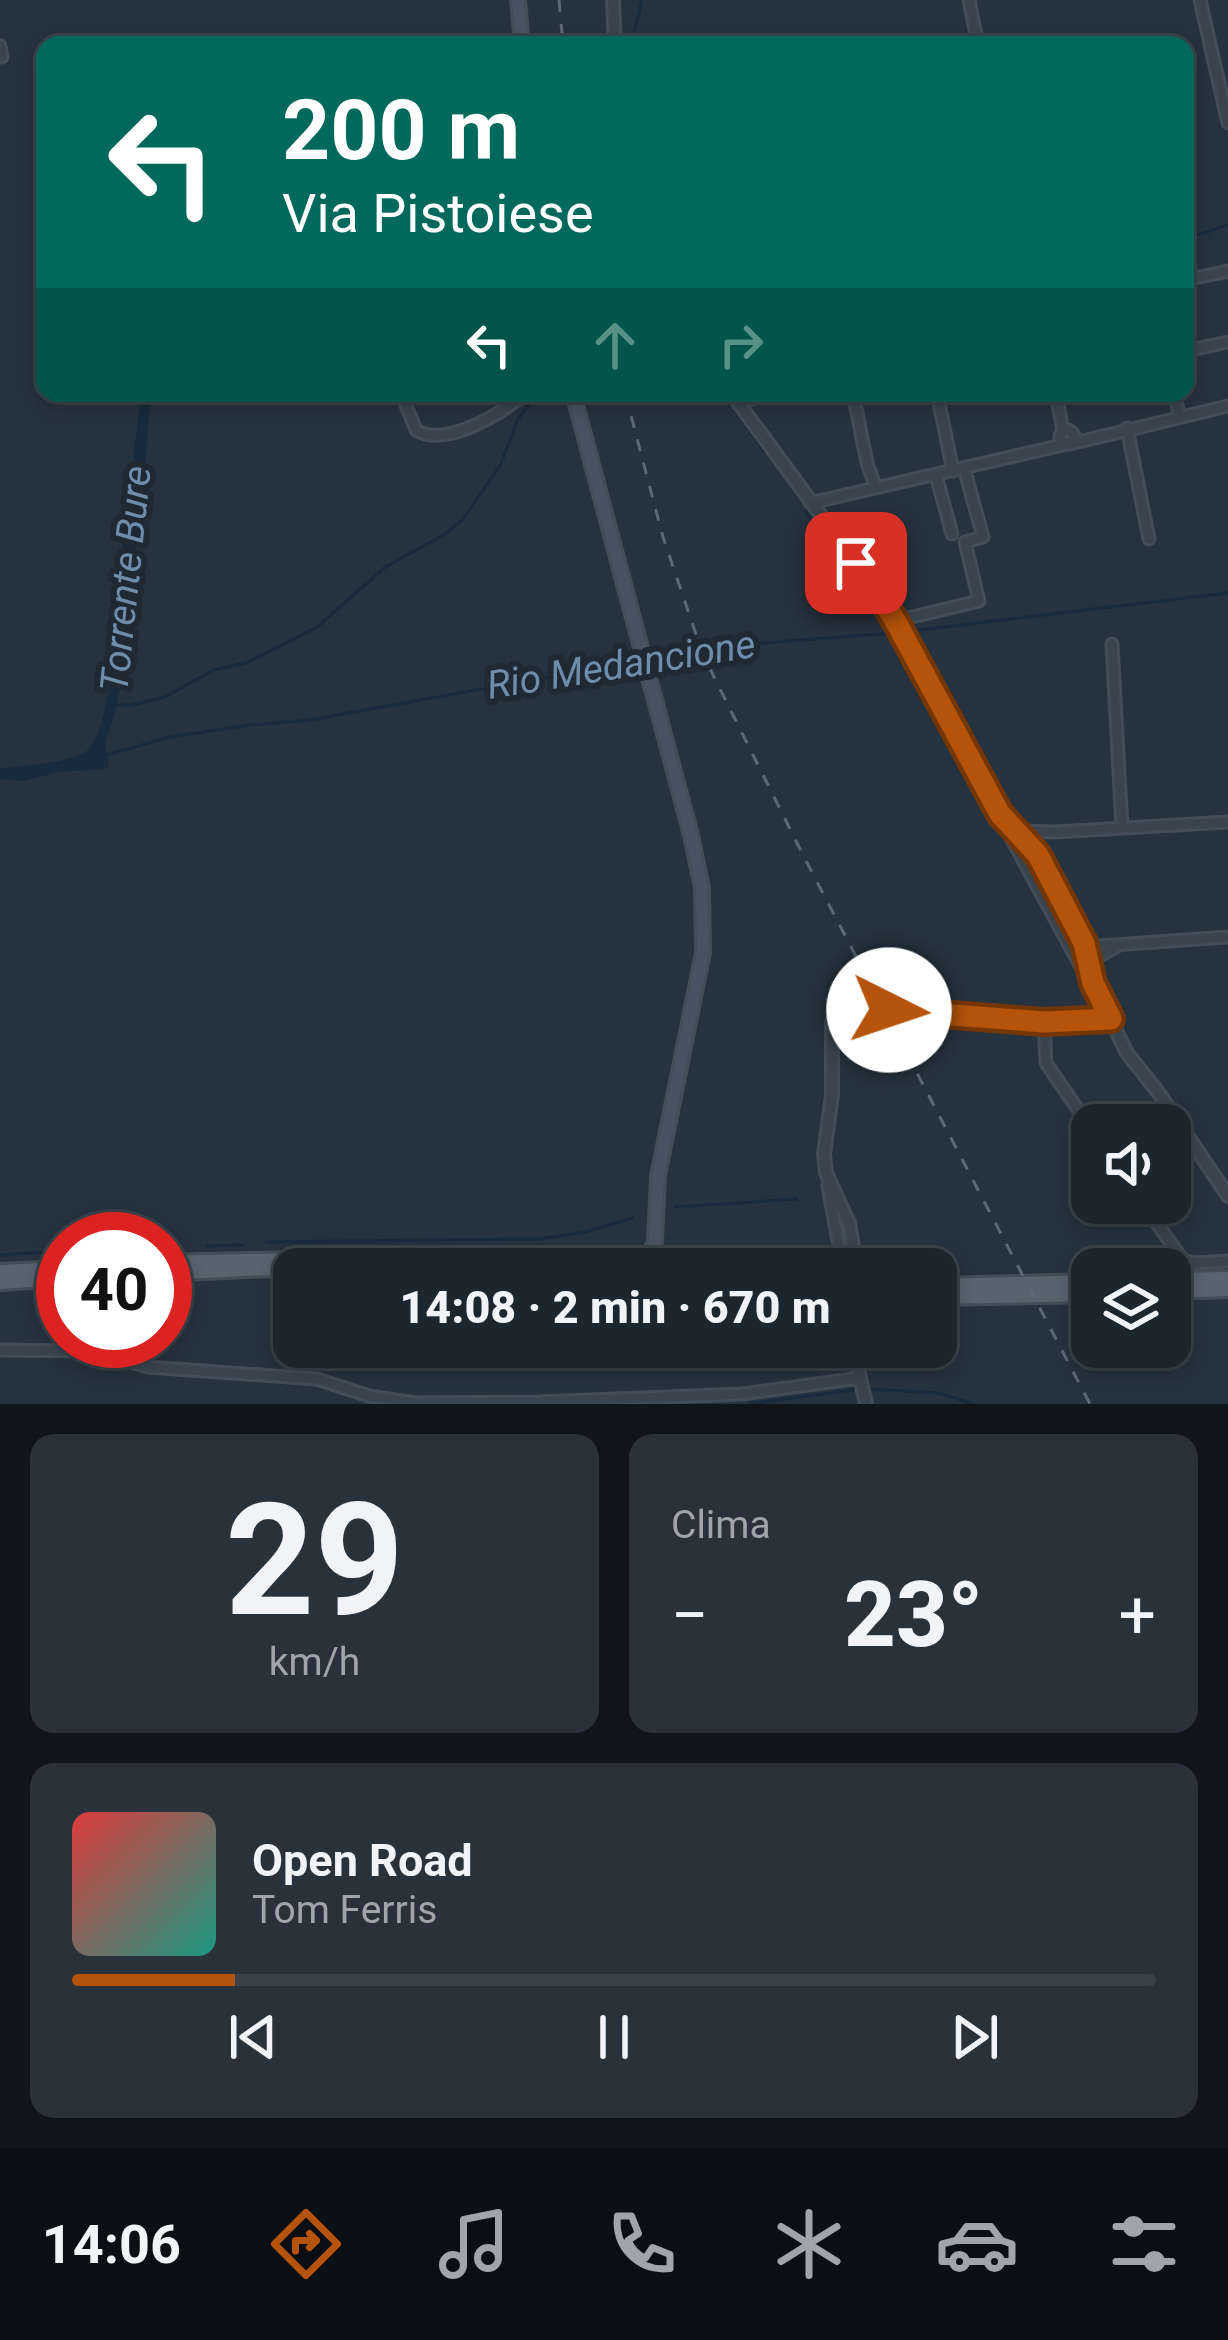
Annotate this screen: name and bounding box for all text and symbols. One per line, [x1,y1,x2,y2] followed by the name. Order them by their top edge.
[282,81,520,180] text: 200 m
[84,84,240,240] icon: left
[282,182,594,245] text: Via Pistoiese
[456,312,522,378] icon: left
[582,312,648,378] icon: ahead
[708,312,774,378] icon: right
[91,464,161,695] water label: Torrente Bure
[805,512,907,614] pin
[823,530,889,596] icon: arrive
[484,621,759,709] water label: Rio Medancione
[826,947,952,1073] position arrow
[1071,1104,1191,1368] map controls
[1071,1104,1191,1224] button: sound
[36,1212,192,1368] speed limit sign: 40
[1071,1248,1191,1368] button: layers
[399,1281,831,1334] text: 14:08 · 2 min · 670 m
[225,1469,404,1652] text: 29
[671,1502,771,1548] text: Clima
[844,1563,983,1668] text: 23°
[671,1577,709,1654] text: −
[1119,1577,1156,1654] text: +
[269,1639,360,1685] text: km/h
[252,1834,473,1887] text: Open Road
[252,1887,437,1933] text: Tom Ferris
[220,2004,286,2070] icon: previous
[581,2004,647,2070] icon: pause
[942,2004,1008,2070] icon: next
[264,2202,348,2286] icon: directions
[432,2202,516,2286] icon: music
[600,2202,684,2286] icon: phone
[767,2202,851,2286] icon: climate
[935,2202,1019,2286] icon: car
[1102,2202,1186,2286] icon: filters
[42,2213,181,2276] text: 14:06

